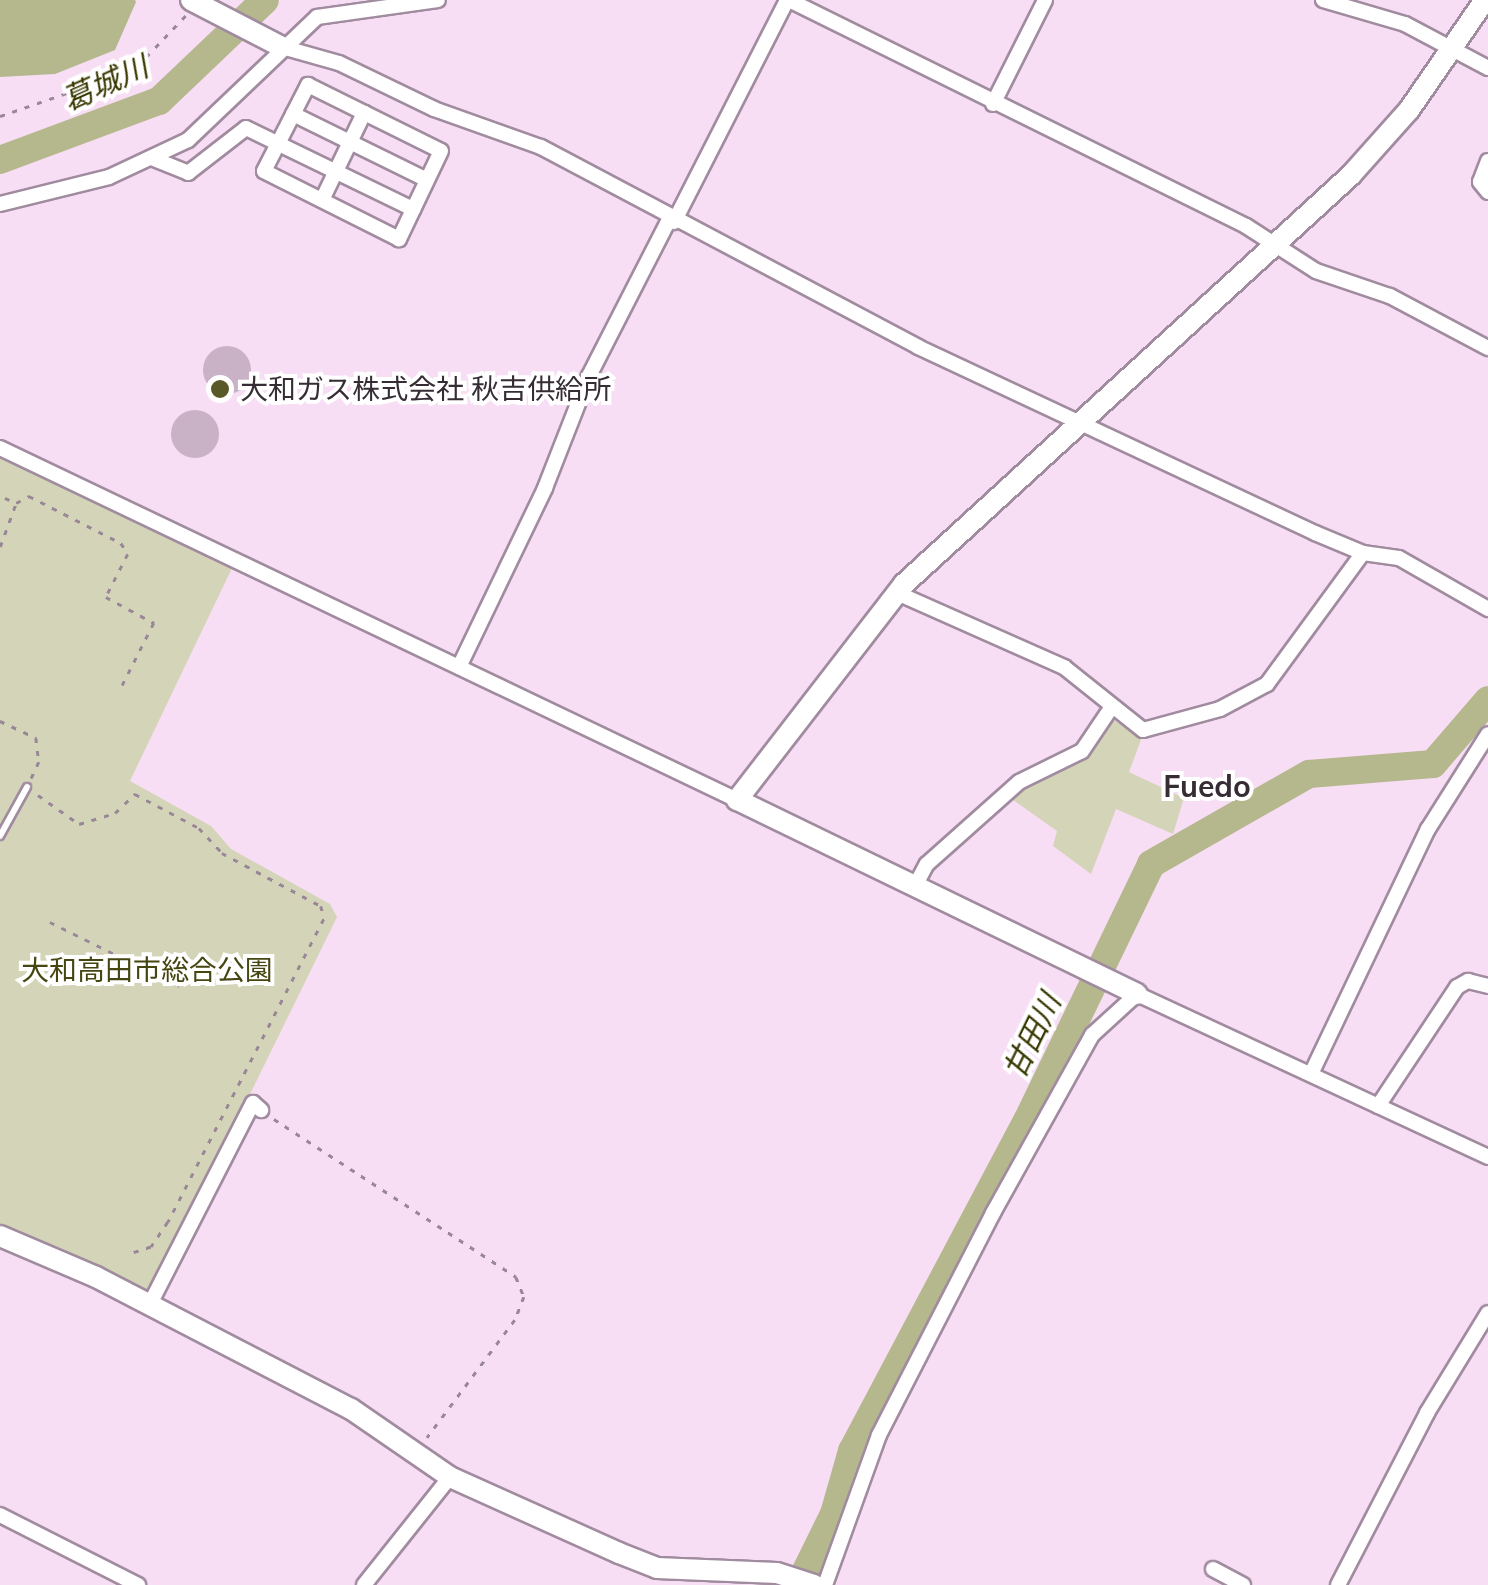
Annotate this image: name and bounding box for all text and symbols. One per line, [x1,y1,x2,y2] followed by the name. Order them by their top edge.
[57,48,153,118] water label: 葛城川
[240,372,611,406] place label: 大和ガス株式会社 秋吉供給所
[209,378,231,400] marker: 大和ガス株式会社 秋吉供給所
[1163,768,1251,804] district label: Fuedo
[21,953,273,987] park label: 大和高田市総合公園
[996,988,1068,1084] water label: 甘田川

